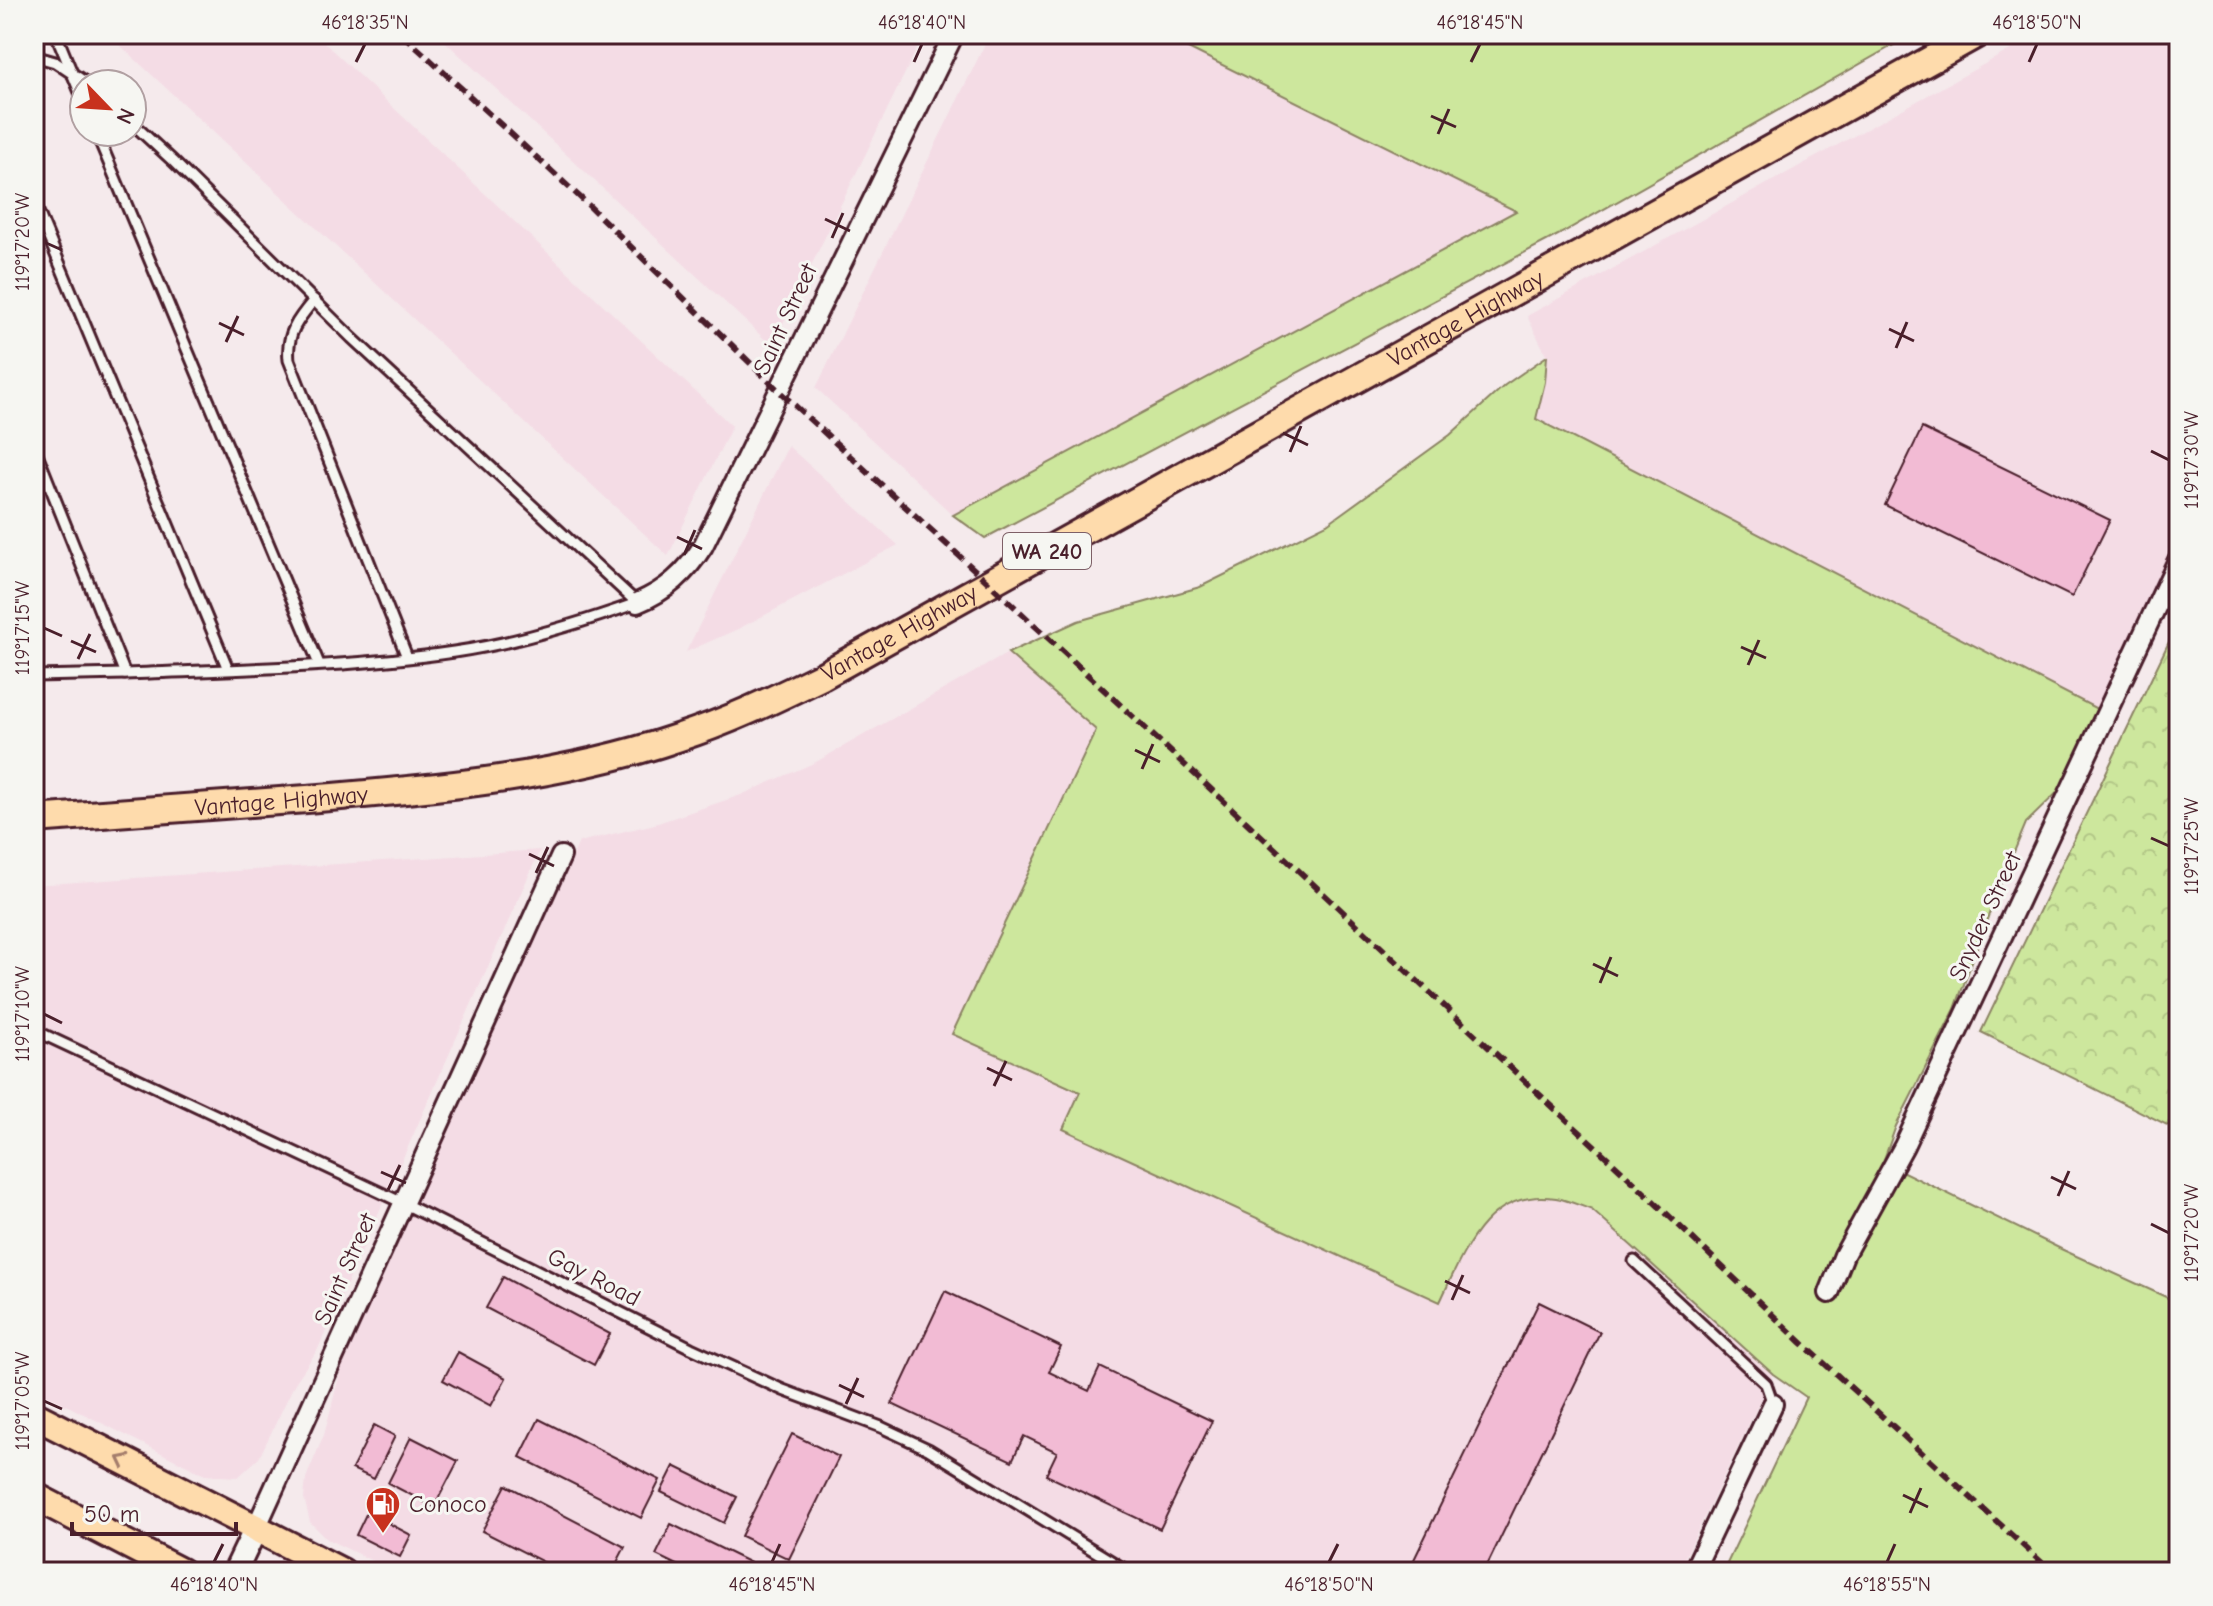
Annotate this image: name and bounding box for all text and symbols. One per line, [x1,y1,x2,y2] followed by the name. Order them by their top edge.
[321,11,409,34] text: 46°18'35"N
[878,11,966,34] text: 46°18'40"N
[1437,11,1523,34] text: 46°18'45"N
[1992,11,2082,34] text: 46°18'50"N
[68,68,148,148] north arrow
[110,104,140,128] text: N
[11,192,34,291] text: 119°17'20"W
[747,258,823,379] street label: Saint Street
[1383,264,1549,373] street label: Vantage Highway
[2180,410,2203,509] text: 119°17'30"W
[1003,533,1091,569] road number: WA 240
[816,578,982,688] street label: Vantage Highway
[11,580,34,675] text: 119°17'15"W
[194,780,369,822] street label: Vantage Highway
[2180,797,2203,894] text: 119°17'25"W
[1943,846,2028,985] street label: Snyder Street
[11,966,34,1062] text: 119°17'10"W
[2180,1183,2203,1282] text: 119°17'20"W
[308,1208,383,1329] street label: Saint Street
[543,1242,645,1312] street label: Gay Road
[11,1351,34,1450] text: 119°17'05"W
[116,1455,131,1470] one-way arrow
[364,1485,402,1535] fuel station icon: Conoco
[72,1486,236,1536] scale bar
[409,1490,487,1518] place label: Conoco
[84,1500,140,1528] text: 50 m
[170,1573,258,1596] text: 46°18'40"N
[729,1573,815,1596] text: 46°18'45"N
[1284,1573,1374,1596] text: 46°18'50"N
[1843,1573,1931,1596] text: 46°18'55"N

